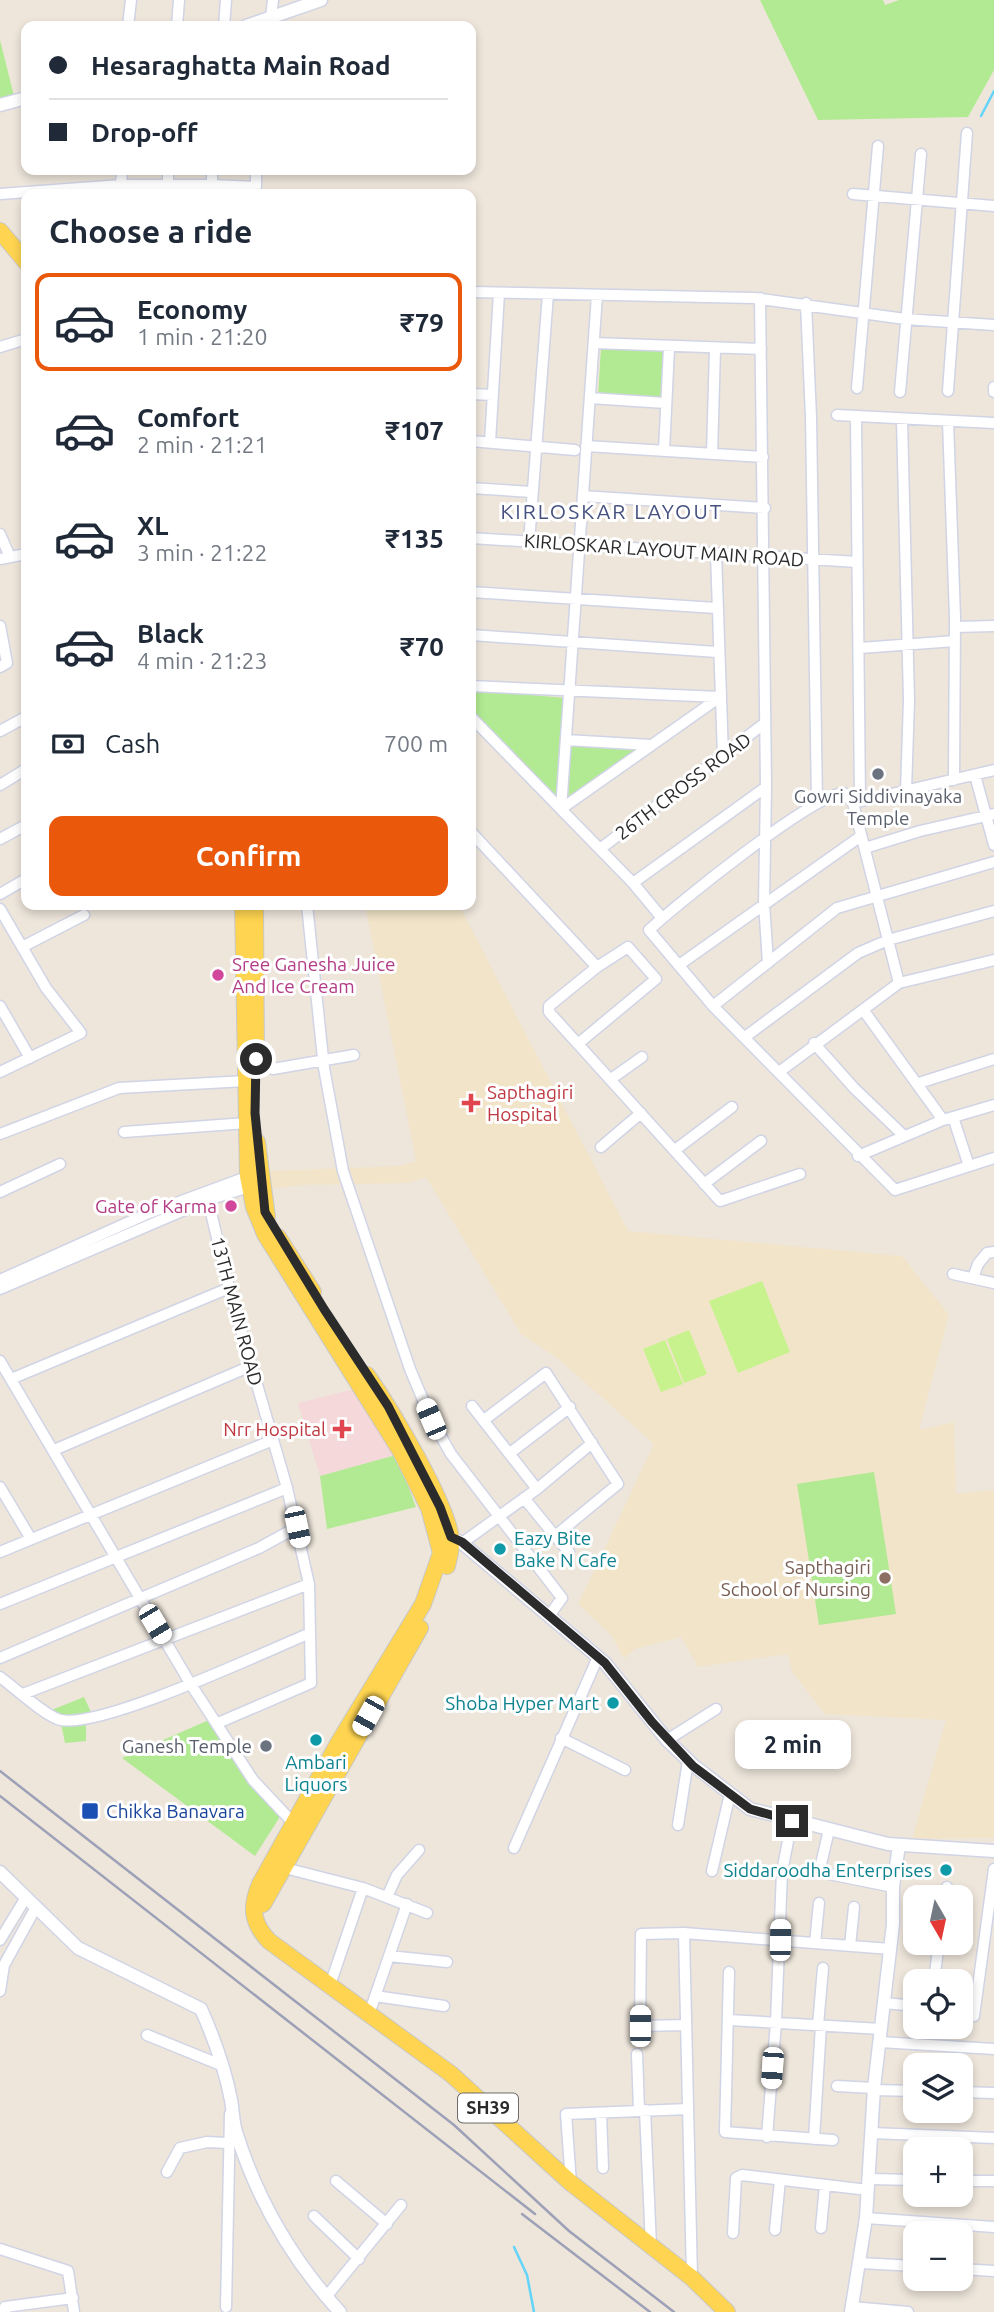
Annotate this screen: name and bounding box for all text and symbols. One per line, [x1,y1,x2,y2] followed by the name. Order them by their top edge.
[91,51,391,80] text: Hesaraghatta Main Road
[91,118,198,147] text: Drop-off
[49,213,252,249] text: Choose a ride
[53,291,116,354] icon: car
[137,295,247,324] text: Economy
[400,308,444,337] text: ₹79
[137,324,268,349] text: 1 min · 21:20
[53,399,116,462] icon: car
[137,403,240,432] text: Comfort
[385,416,444,445] text: ₹107
[137,432,268,457] text: 2 min · 21:21
[501,499,723,523] district label: KIRLOSKAR LAYOUT
[53,507,116,570] icon: car
[137,511,168,540] text: XL
[385,524,444,553] text: ₹135
[523,529,805,571] street label: KIRLOSKAR LAYOUT MAIN ROAD
[137,540,268,565] text: 3 min · 21:22
[53,615,116,678] icon: car
[137,619,204,648] text: Black
[400,632,444,661] text: ₹70
[137,648,268,673] text: 4 min · 21:23
[49,725,87,763] icon: cash
[611,728,755,844] street label: 26TH CROSS ROAD
[105,729,160,758] text: Cash
[384,731,448,756] text: 700 m
[870,766,886,782] marker: Gowri Siddivinayaka Temple
[794,785,962,829] place label: Gowri Siddivinayaka Temple
[49,816,448,896] button: Confirm
[232,953,395,997] place label: Sree Ganesha Juice And Ice Cream
[210,967,226,983] marker: Sree Ganesha Juice And Ice Cream
[240,1043,272,1075] route start
[487,1081,573,1125] place label: Sapthagiri Hospital
[461,1093,481,1113] marker: Sapthagiri Hospital
[95,1195,217,1217] place label: Gate of Karma
[223,1198,239,1214] marker: Gate of Karma
[207,1234,267,1388] street label: 13TH MAIN ROAD
[414,1396,449,1442] car
[223,1418,326,1440] place label: Nrr Hospital
[332,1419,352,1439] marker: Nrr Hospital
[283,1504,312,1550] car
[514,1527,617,1571] place label: Eazy Bite Bake N Cafe
[492,1541,508,1557] marker: Eazy Bite Bake N Cafe
[721,1556,871,1600] place label: Sapthagiri School of Nursing
[877,1570,893,1586] marker: Sapthagiri School of Nursing
[136,1601,175,1647] car
[445,1692,600,1714] place label: Shoba Hyper Mart
[349,1693,388,1739] car
[605,1695,621,1711] marker: Shoba Hyper Mart
[734,1720,850,1769] callout: 2 min
[308,1732,324,1748] marker: Ambari Liquors
[764,1732,822,1757] text: 2 min
[122,1735,252,1757] place label: Ganesh Temple
[258,1738,274,1754] marker: Ganesh Temple
[285,1751,347,1795] place label: Ambari Liquors
[106,1800,245,1822] place label: Chikka Banavara
[80,1801,100,1821] marker: Chikka Banavara
[776,1805,808,1837] route end
[723,1859,932,1881] place label: Siddaroodha Enterprises
[938,1862,954,1878] marker: Siddaroodha Enterprises
[903,1885,973,1955] north arrow
[903,1885,973,2291] map controls
[770,1919,791,1961] car
[903,1969,973,2039] button: locate
[630,2005,651,2047] car
[761,2046,784,2090] car
[903,2053,973,2123] button: layers
[458,2094,518,2122] road number: SH39
[903,2137,973,2207] button: +
[903,2221,973,2291] button: −

